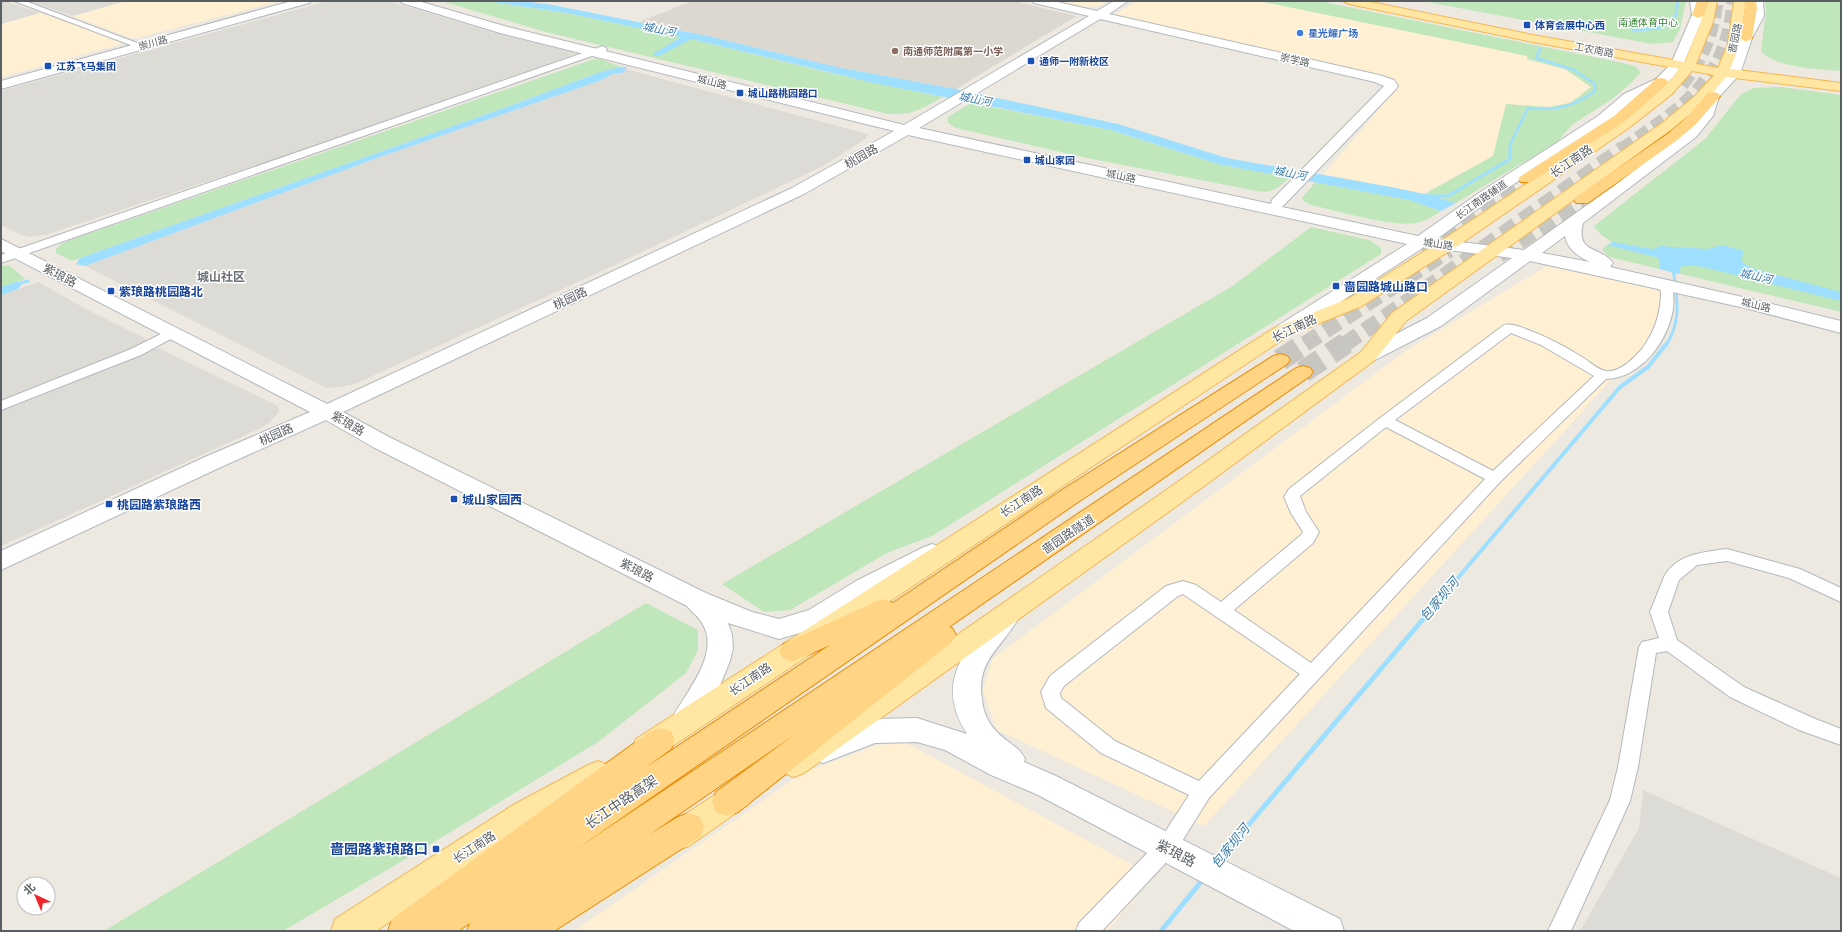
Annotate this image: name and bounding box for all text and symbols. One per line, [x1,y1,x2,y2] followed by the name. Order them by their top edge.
[1618,17,1678,28] park label: 南通体育中心
[642,20,678,38] water label: 城山河
[1522,20,1532,30] marker: 体育会展中心西
[1534,20,1605,31] place label: 体育会展中心西
[1727,22,1743,54] street label: 啬园路
[1295,28,1305,38] marker: 星光耀广场
[1308,28,1358,39] place label: 星光耀广场
[137,34,169,52] street label: 崇川路
[1573,41,1615,59] street label: 工农南路
[890,46,900,56] marker: 南通师范附属第一小学
[903,46,1003,57] place label: 南通师范附属第一小学
[1279,51,1311,69] street label: 崇学路
[1039,55,1109,67] place label: 通师一附新校区
[1026,56,1036,66] marker: 通师一附新校区
[43,61,53,71] marker: 江苏飞马集团
[56,61,116,72] place label: 江苏飞马集团
[696,73,728,91] street label: 城山路
[748,87,818,99] place label: 城山路桃园路口
[735,88,745,98] marker: 城山路桃园路口
[958,90,994,108] water label: 城山河
[842,141,880,171] street label: 桃园路
[1547,142,1595,180] street label: 长江南路
[1035,154,1075,166] place label: 城山家园
[1022,155,1032,165] marker: 城山家园
[1273,164,1309,182] water label: 城山河
[1105,168,1137,184] street label: 城山路
[1453,178,1509,222] street label: 长江南路辅道
[1422,236,1454,252] street label: 城山路
[41,261,79,289] street label: 紫琅路
[1739,266,1775,286] water label: 城山河
[197,270,245,283] district label: 城山社区
[1344,280,1428,293] place label: 啬园路城山路口
[1331,281,1341,291] marker: 啬园路城山路口
[551,284,589,312] street label: 桃园路
[119,285,203,298] place label: 紫琅路桃园路北
[106,286,116,296] marker: 紫琅路桃园路北
[1740,296,1772,314] street label: 城山路
[1269,312,1319,344] street label: 长江南路
[329,408,367,438] street label: 紫琅路
[257,421,295,447] street label: 桃园路
[997,482,1045,520] street label: 长江南路
[462,493,522,506] place label: 城山家园西
[449,494,459,504] marker: 城山家园西
[117,498,201,511] place label: 桃园路紫琅路西
[104,499,114,509] marker: 桃园路紫琅路西
[1039,512,1097,556] street label: 啬园路隧道
[618,556,656,584] street label: 紫琅路
[1417,572,1463,623] water label: 包家坝河
[726,660,774,698] street label: 长江南路
[582,772,660,832] street label: 长江中路高架
[1208,819,1254,871] water label: 包家坝河
[450,828,498,866] street label: 长江南路
[1154,836,1198,870] street label: 紫琅路
[330,841,428,857] place label: 啬园路紫琅路口
[431,844,441,854] marker: 啬园路紫琅路口
[16,876,56,916] north arrow
[21,881,37,897] text: 北

